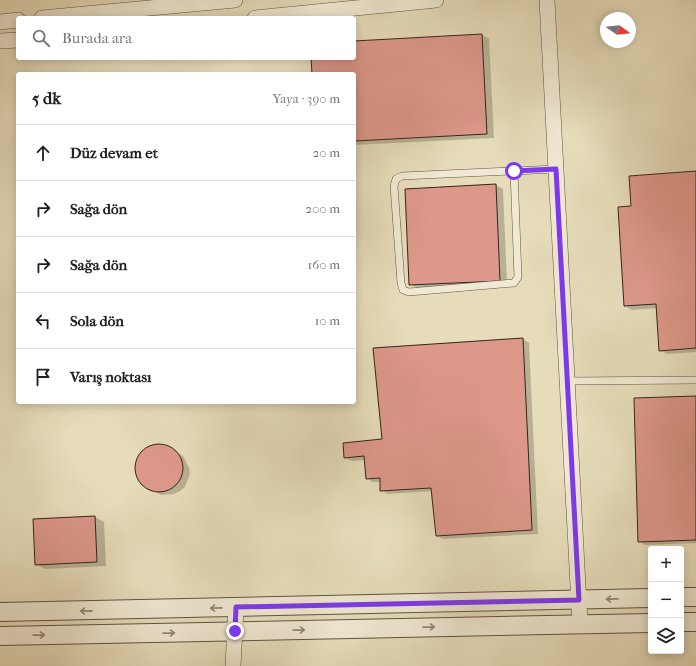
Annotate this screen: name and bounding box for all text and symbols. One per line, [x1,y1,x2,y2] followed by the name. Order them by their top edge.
[600,12,636,48] north arrow
[16,16,356,60] search box
[30,27,52,49] icon: search
[62,29,132,47] text: Burada ara
[32,88,61,108] text: 5 dk
[272,91,340,106] text: Yaya · 390 m
[32,142,54,164] icon: ahead
[70,144,158,162] text: Düz devam et
[313,145,340,160] text: 20 m
[505,162,523,180] route start
[32,198,54,220] icon: right
[70,200,127,218] text: Sağa dön
[305,201,340,216] text: 200 m
[32,254,54,276] icon: right
[70,256,127,274] text: Sağa dön
[308,257,340,272] text: 160 m
[32,310,54,332] icon: left
[70,312,124,330] text: Sola dön
[315,313,340,328] text: 10 m
[32,366,54,388] icon: arrive
[70,368,151,386] text: Varış noktası
[648,546,684,654] map controls
[648,546,684,582] button: +
[648,582,684,618] button: −
[606,595,619,603] one-way arrow
[210,604,223,612] one-way arrow
[80,607,93,614] one-way arrow
[648,618,684,654] button: layers
[226,622,244,640] route end
[422,624,435,631] one-way arrow
[292,626,305,634] one-way arrow
[162,629,175,636] one-way arrow
[32,631,45,639] one-way arrow

